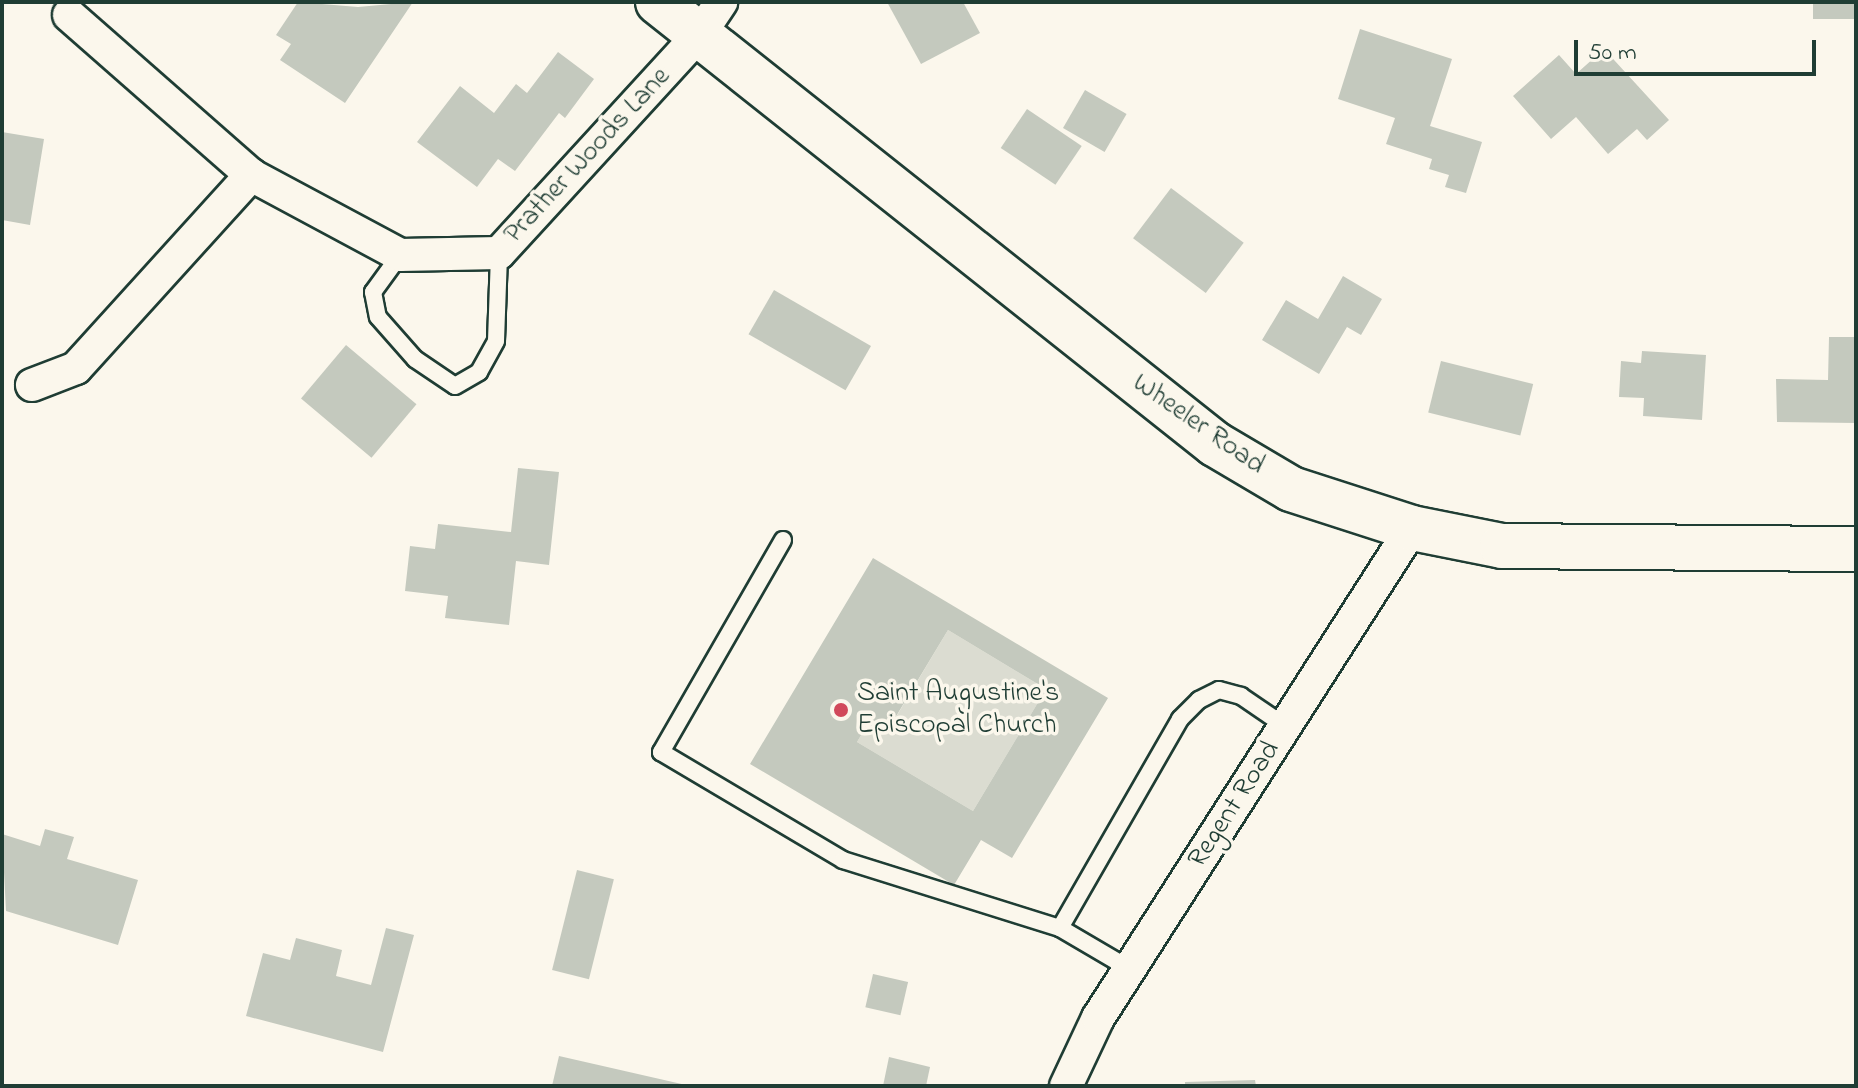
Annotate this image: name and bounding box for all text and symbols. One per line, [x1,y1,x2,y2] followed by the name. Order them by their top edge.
[1578,24,1820,74] scale bar
[1588,36,1637,71] text: 50 m
[498,61,678,251] street label: Prather Woods Lane
[1125,367,1271,483] street label: Wheeler Road
[857,677,1059,743] place label: Saint Augustine's Episcopal Church
[832,701,850,719] marker: Saint Augustine's Episcopal Church
[1182,735,1288,875] street label: Regent Road

